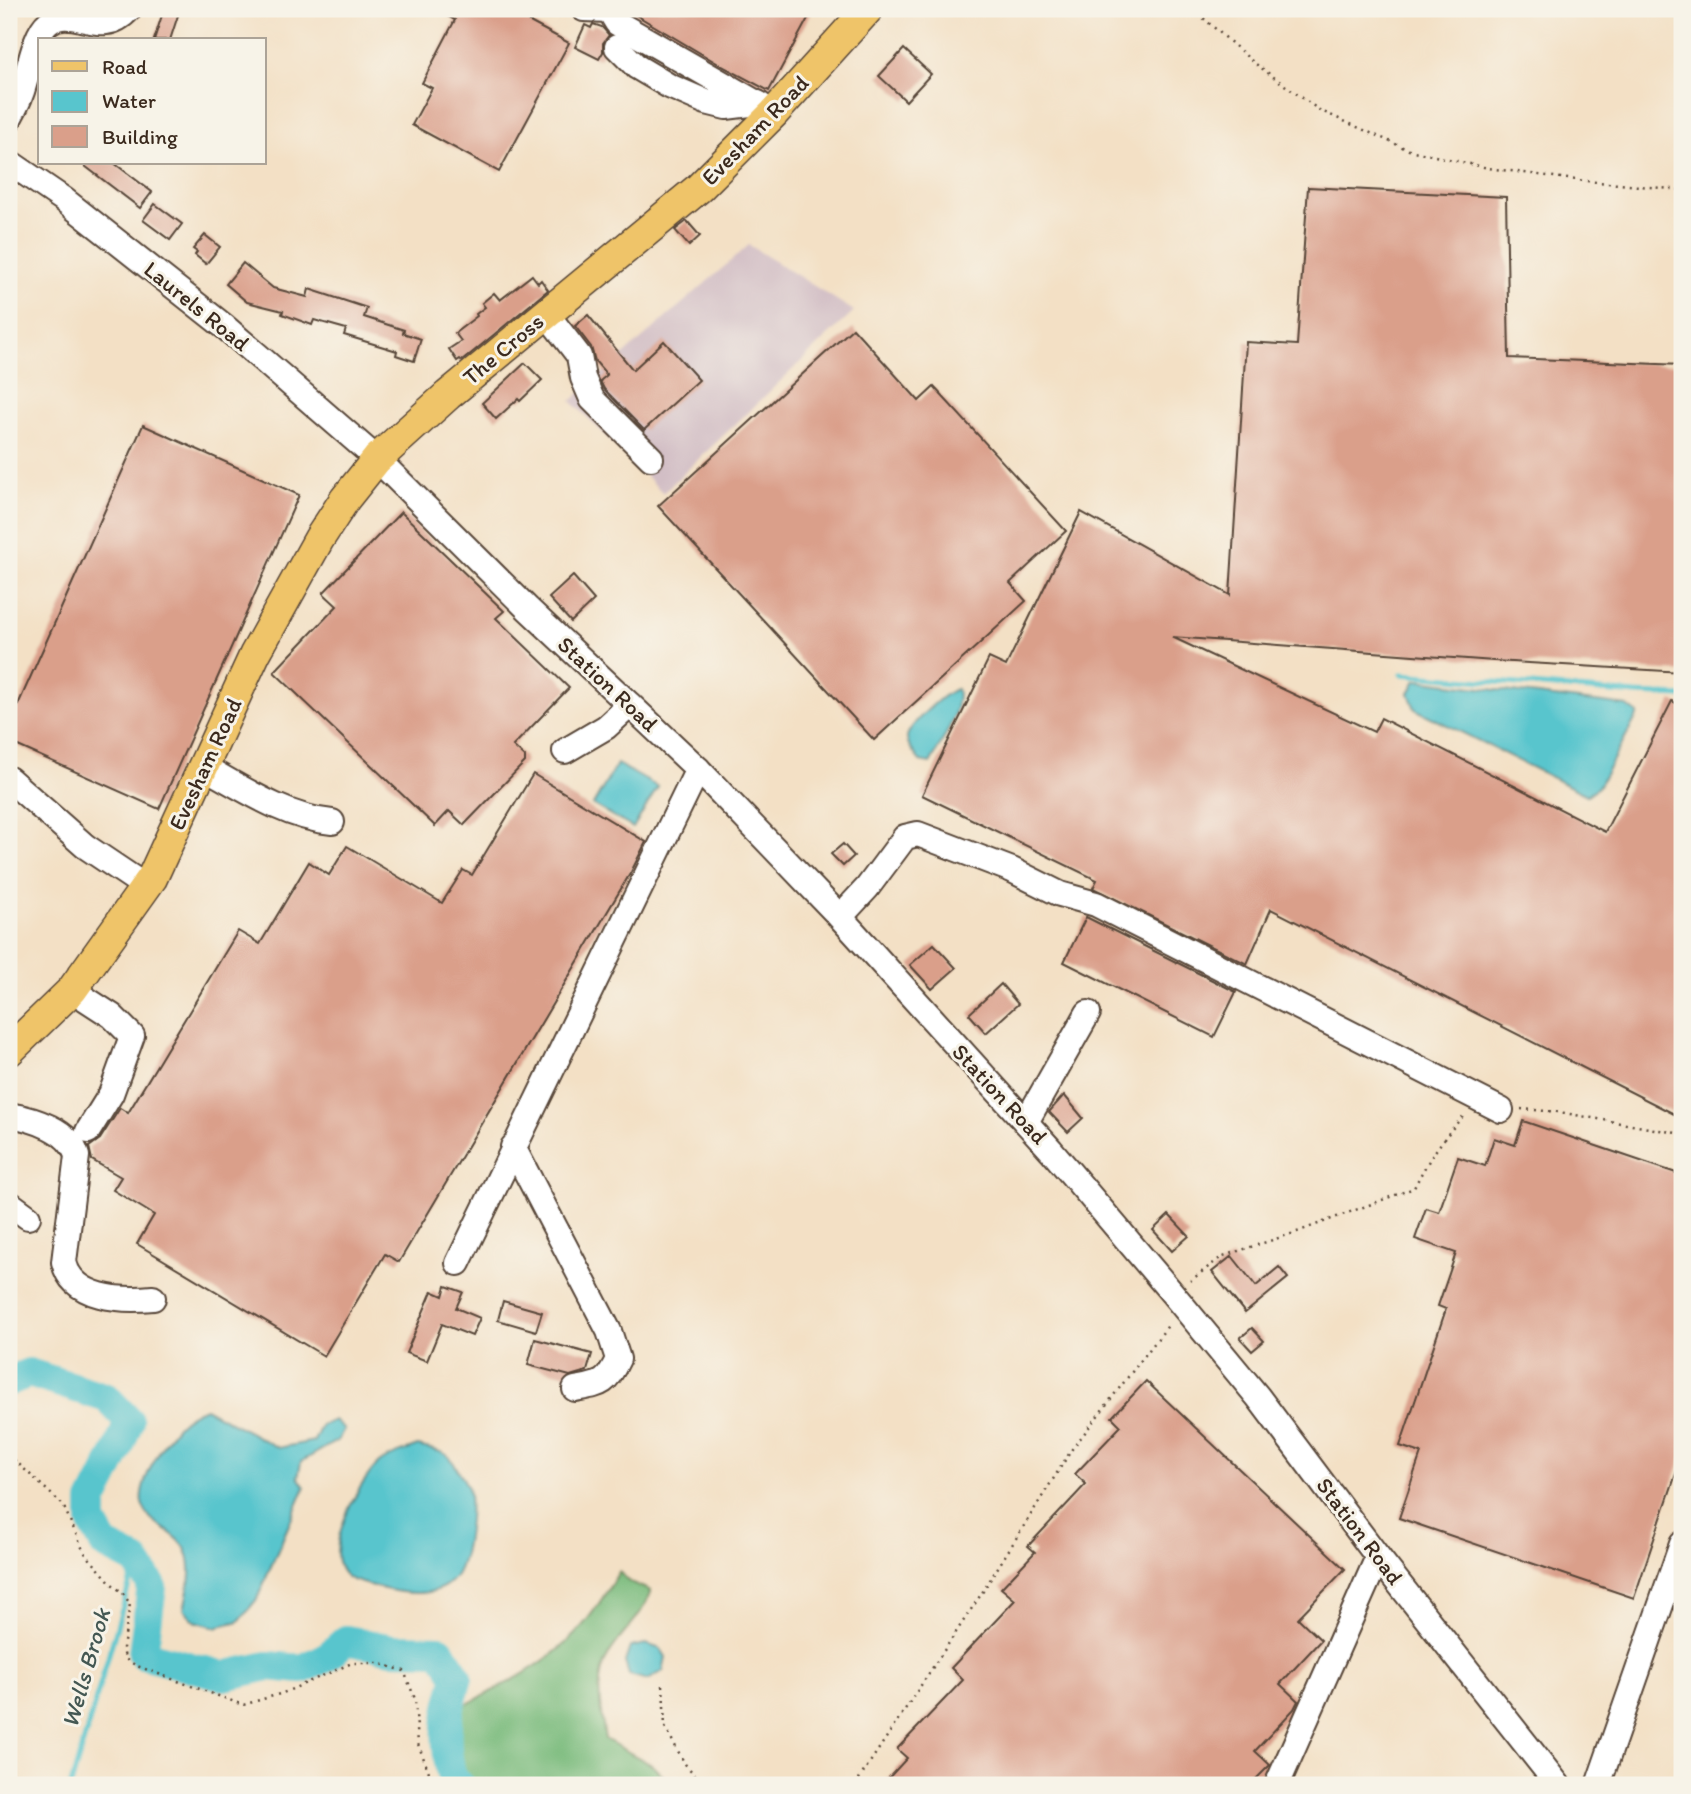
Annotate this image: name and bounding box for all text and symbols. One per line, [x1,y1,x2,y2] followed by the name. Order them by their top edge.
[38,38,266,164] legend
[102,54,148,79] text: Road
[696,69,814,191] street label: Evesham Road
[102,88,156,113] text: Water
[102,124,178,149] text: Building
[138,255,256,357] street label: Laurels Road
[457,307,549,391] street label: The Cross
[552,630,664,738] street label: Station Road
[162,694,248,834] street label: Evesham Road
[946,1038,1054,1150] street label: Station Road
[1310,1472,1410,1591] street label: Station Road
[55,1603,117,1731] water label: Wells Brook

